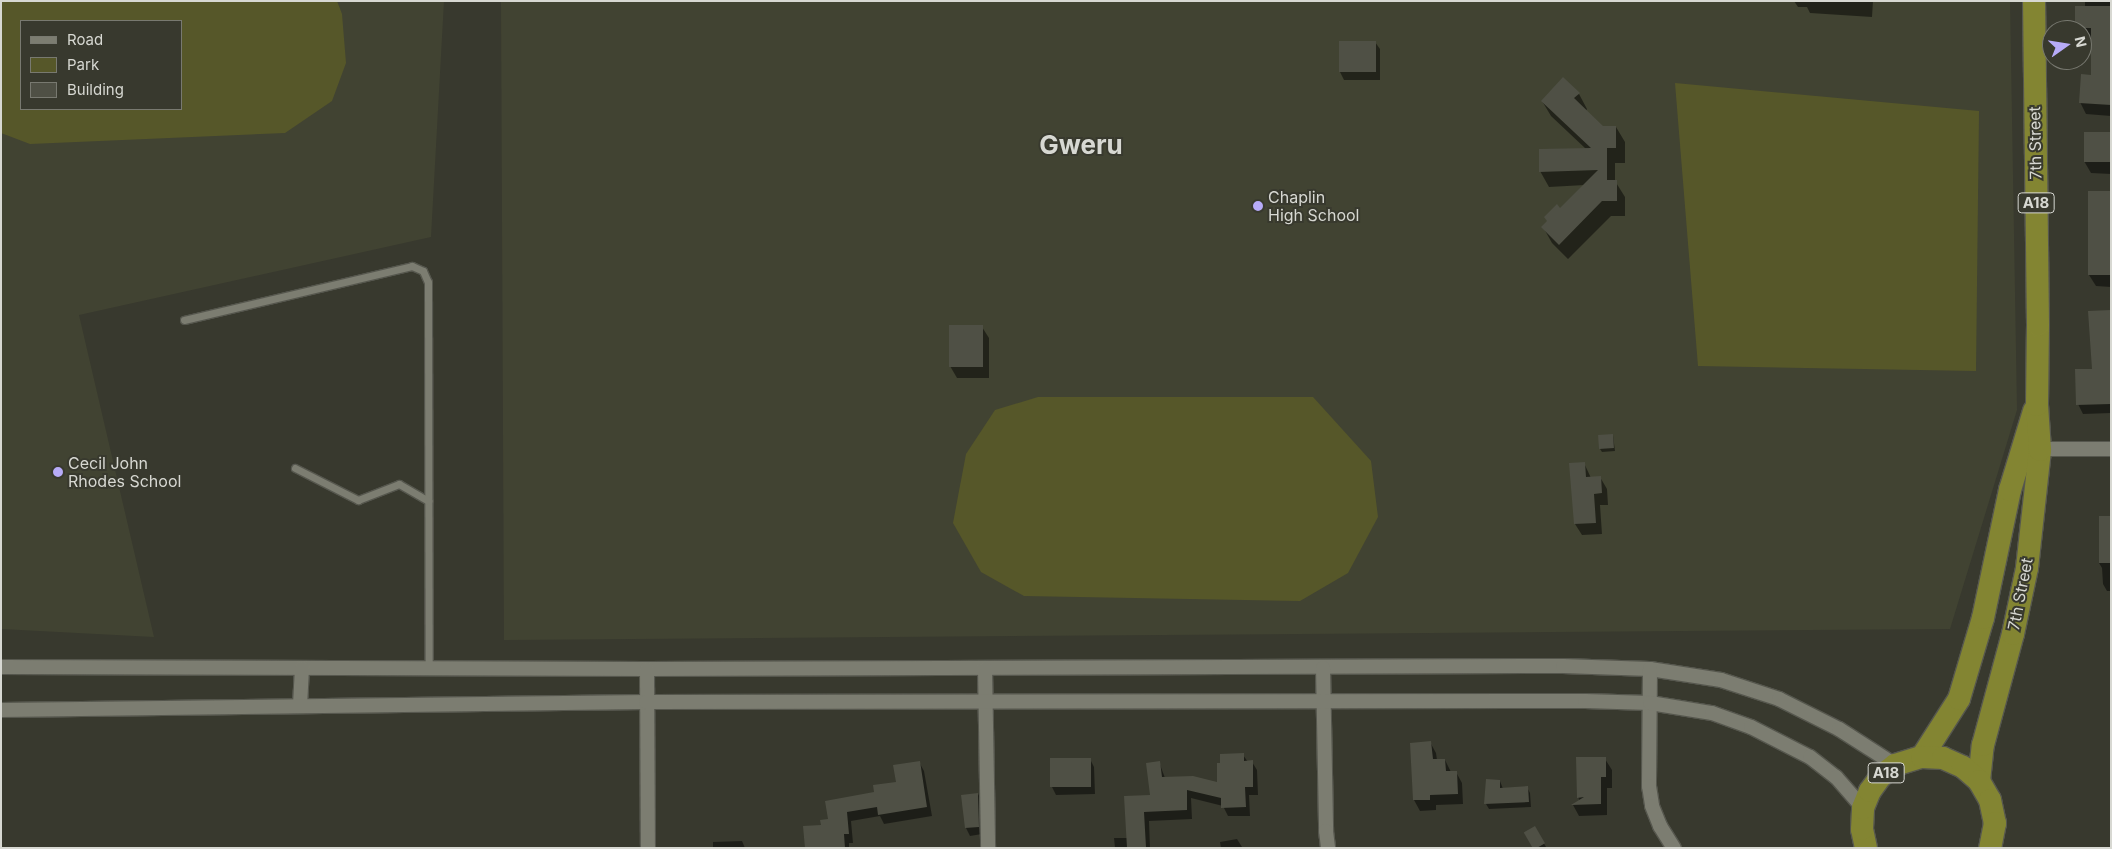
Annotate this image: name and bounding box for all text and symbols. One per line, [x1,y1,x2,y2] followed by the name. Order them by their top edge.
[20,20,182,110] legend
[2042,20,2092,70] north arrow
[67,30,103,49] text: Road
[2072,35,2091,49] text: N
[67,55,99,74] text: Park
[67,80,124,99] text: Building
[2025,106,2045,180] street label: 7th Street
[1039,129,1123,161] district label: Gweru
[1268,187,1359,225] place label: Chaplin High School
[2017,190,2055,216] road number: A18
[1252,200,1264,212] marker: Chaplin High School
[68,453,181,491] place label: Cecil John Rhodes School
[52,466,64,478] marker: Cecil John Rhodes School
[2004,556,2036,632] street label: 7th Street
[1867,760,1905,786] road number: A18

